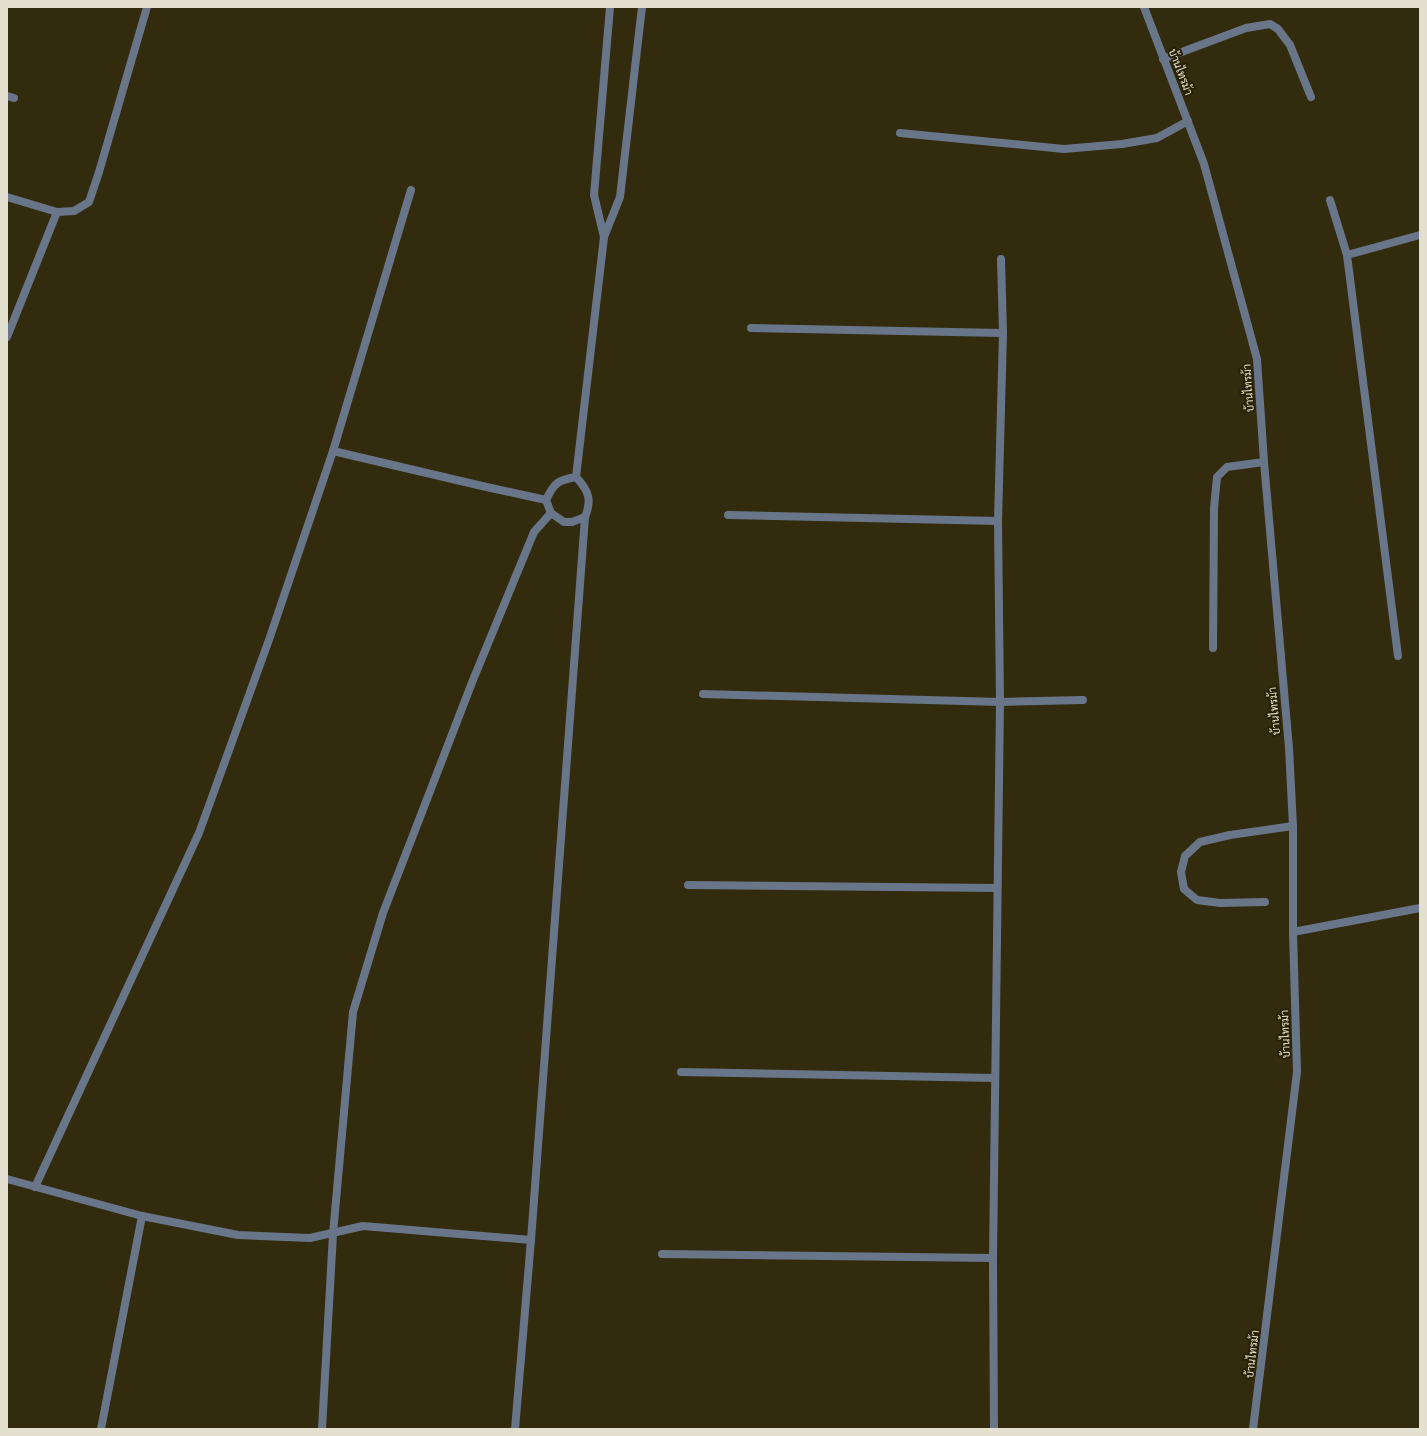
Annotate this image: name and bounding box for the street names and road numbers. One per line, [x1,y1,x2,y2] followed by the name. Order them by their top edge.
[1166,47,1197,97] street label: บ้านไทรม้า
[1238,363,1257,413] street label: บ้านไทรม้า
[1264,686,1283,736] street label: บ้านไทรม้า
[1276,1010,1293,1058] street label: บ้านไทรม้า
[1241,1329,1262,1379] street label: บ้านไทรม้า

